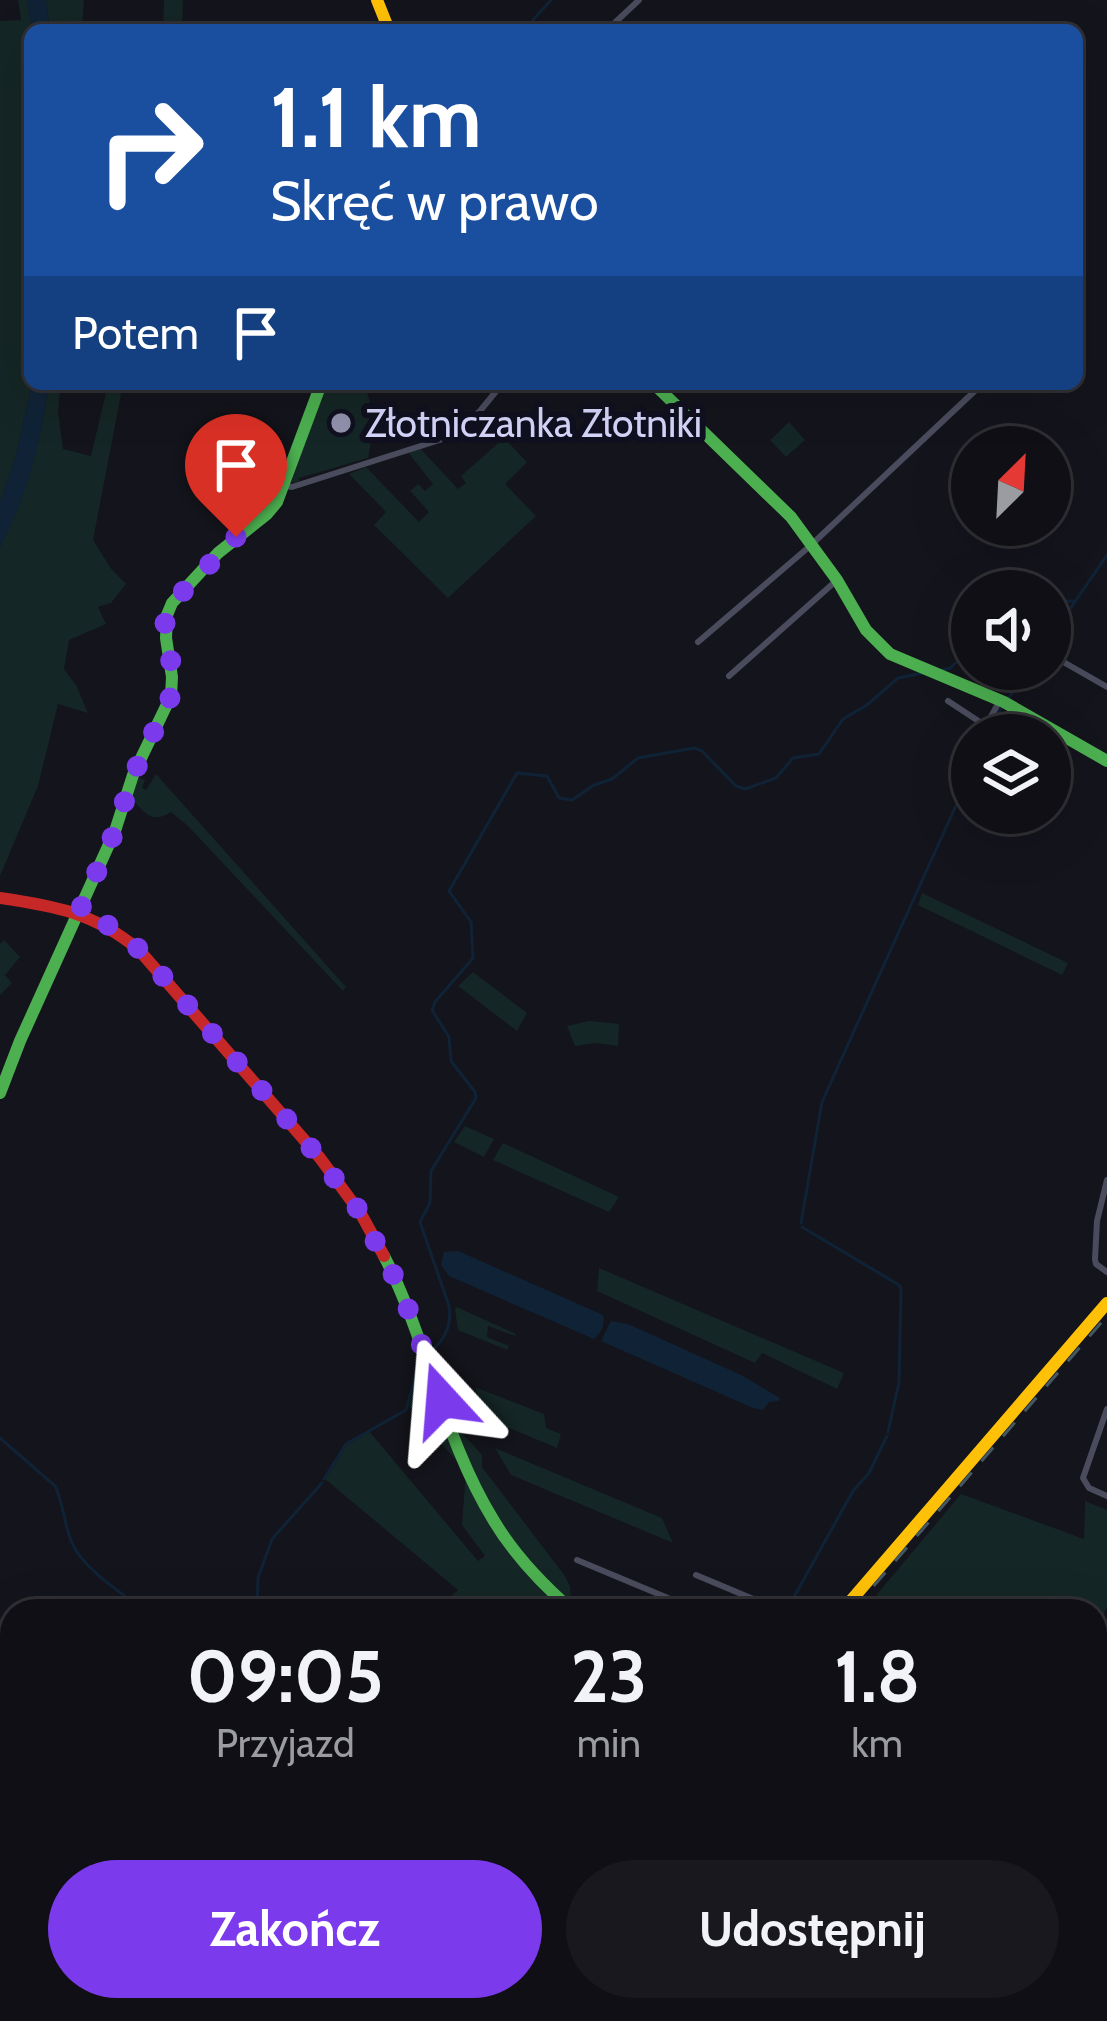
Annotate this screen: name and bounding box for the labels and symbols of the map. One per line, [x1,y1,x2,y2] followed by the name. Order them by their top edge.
[365,399,702,447] place label: Złotniczanka Złotniki
[328,410,354,436] marker: Złotniczanka Złotniki
[185,414,287,537] pin
[951,426,1071,546] north arrow
[379,1337,505,1463] position arrow

